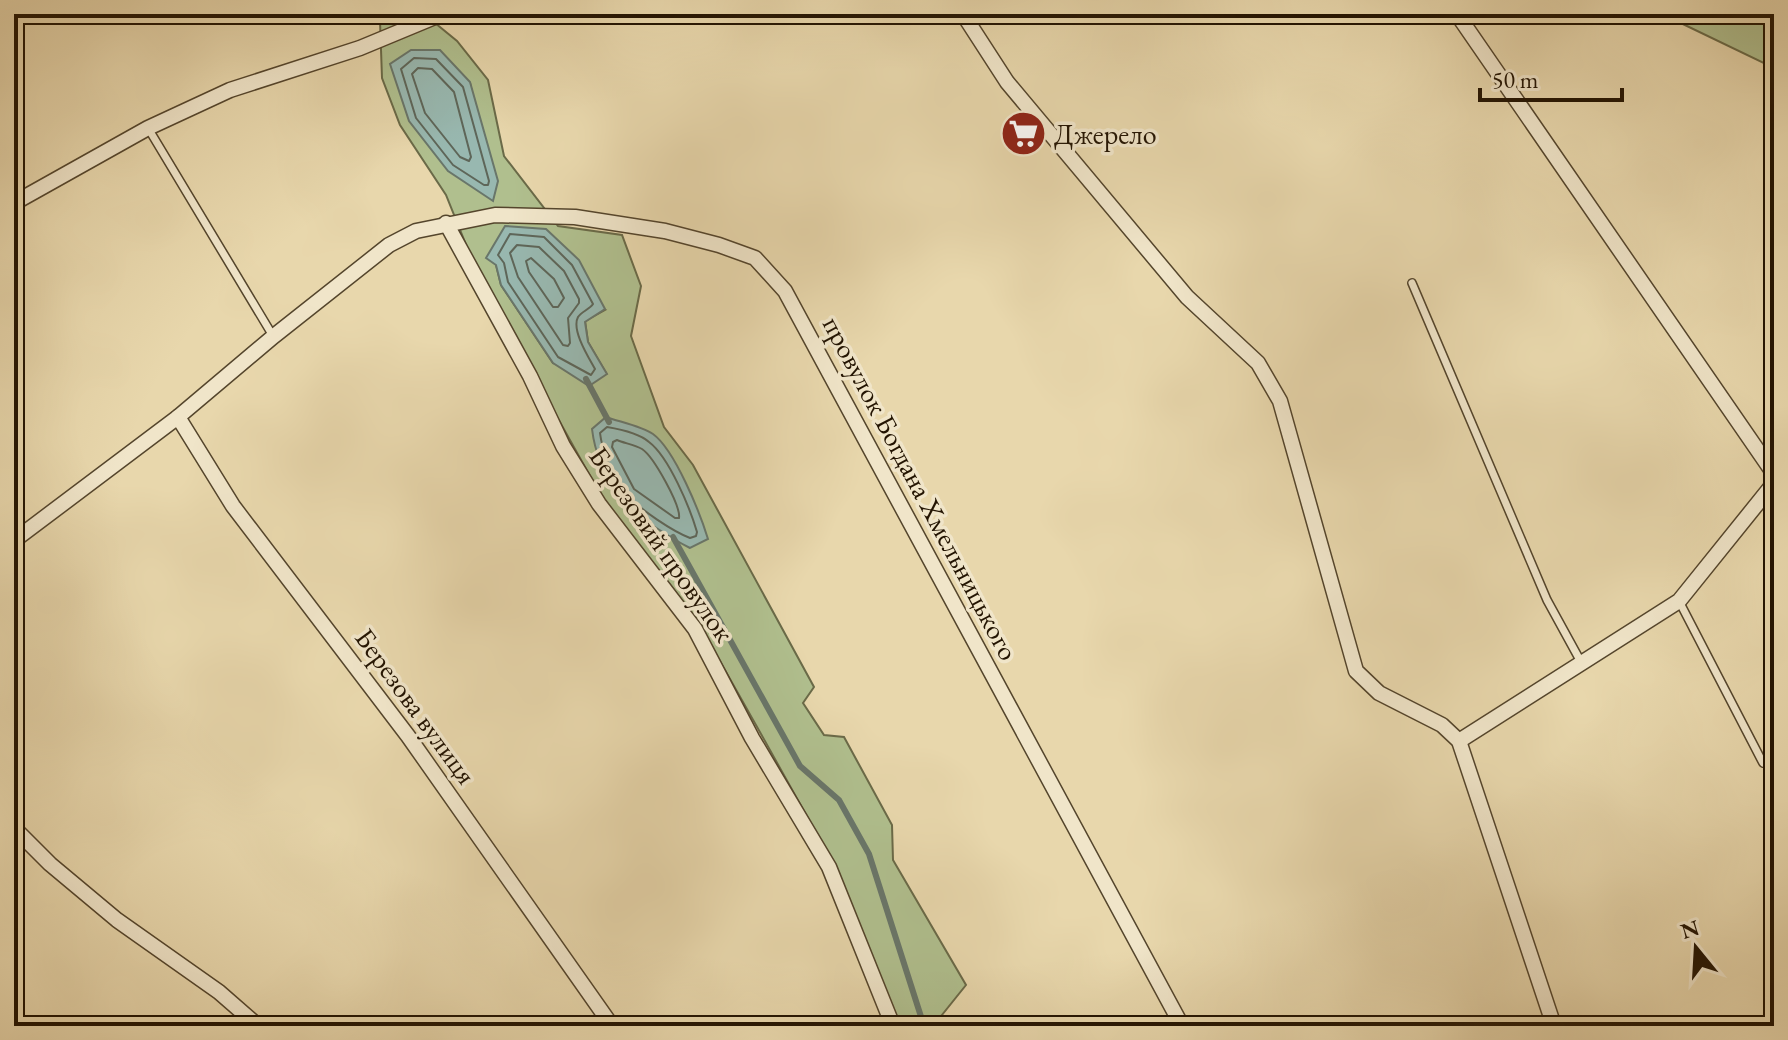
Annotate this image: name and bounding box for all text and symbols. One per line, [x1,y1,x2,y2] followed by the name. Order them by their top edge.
[1480,52,1622,102] scale bar
[1492,64,1539,95] text: 50 m
[999,110,1047,158] supermarket icon: Джерело
[1054,116,1157,152] place label: Джерело
[815,310,1027,666] street label: провулок Богдана Хмельницького
[581,439,743,649] street label: Березовий провулок
[347,621,485,791] street label: Березова вулиця
[1656,908,1736,988] north arrow
[1677,913,1703,946] text: N

